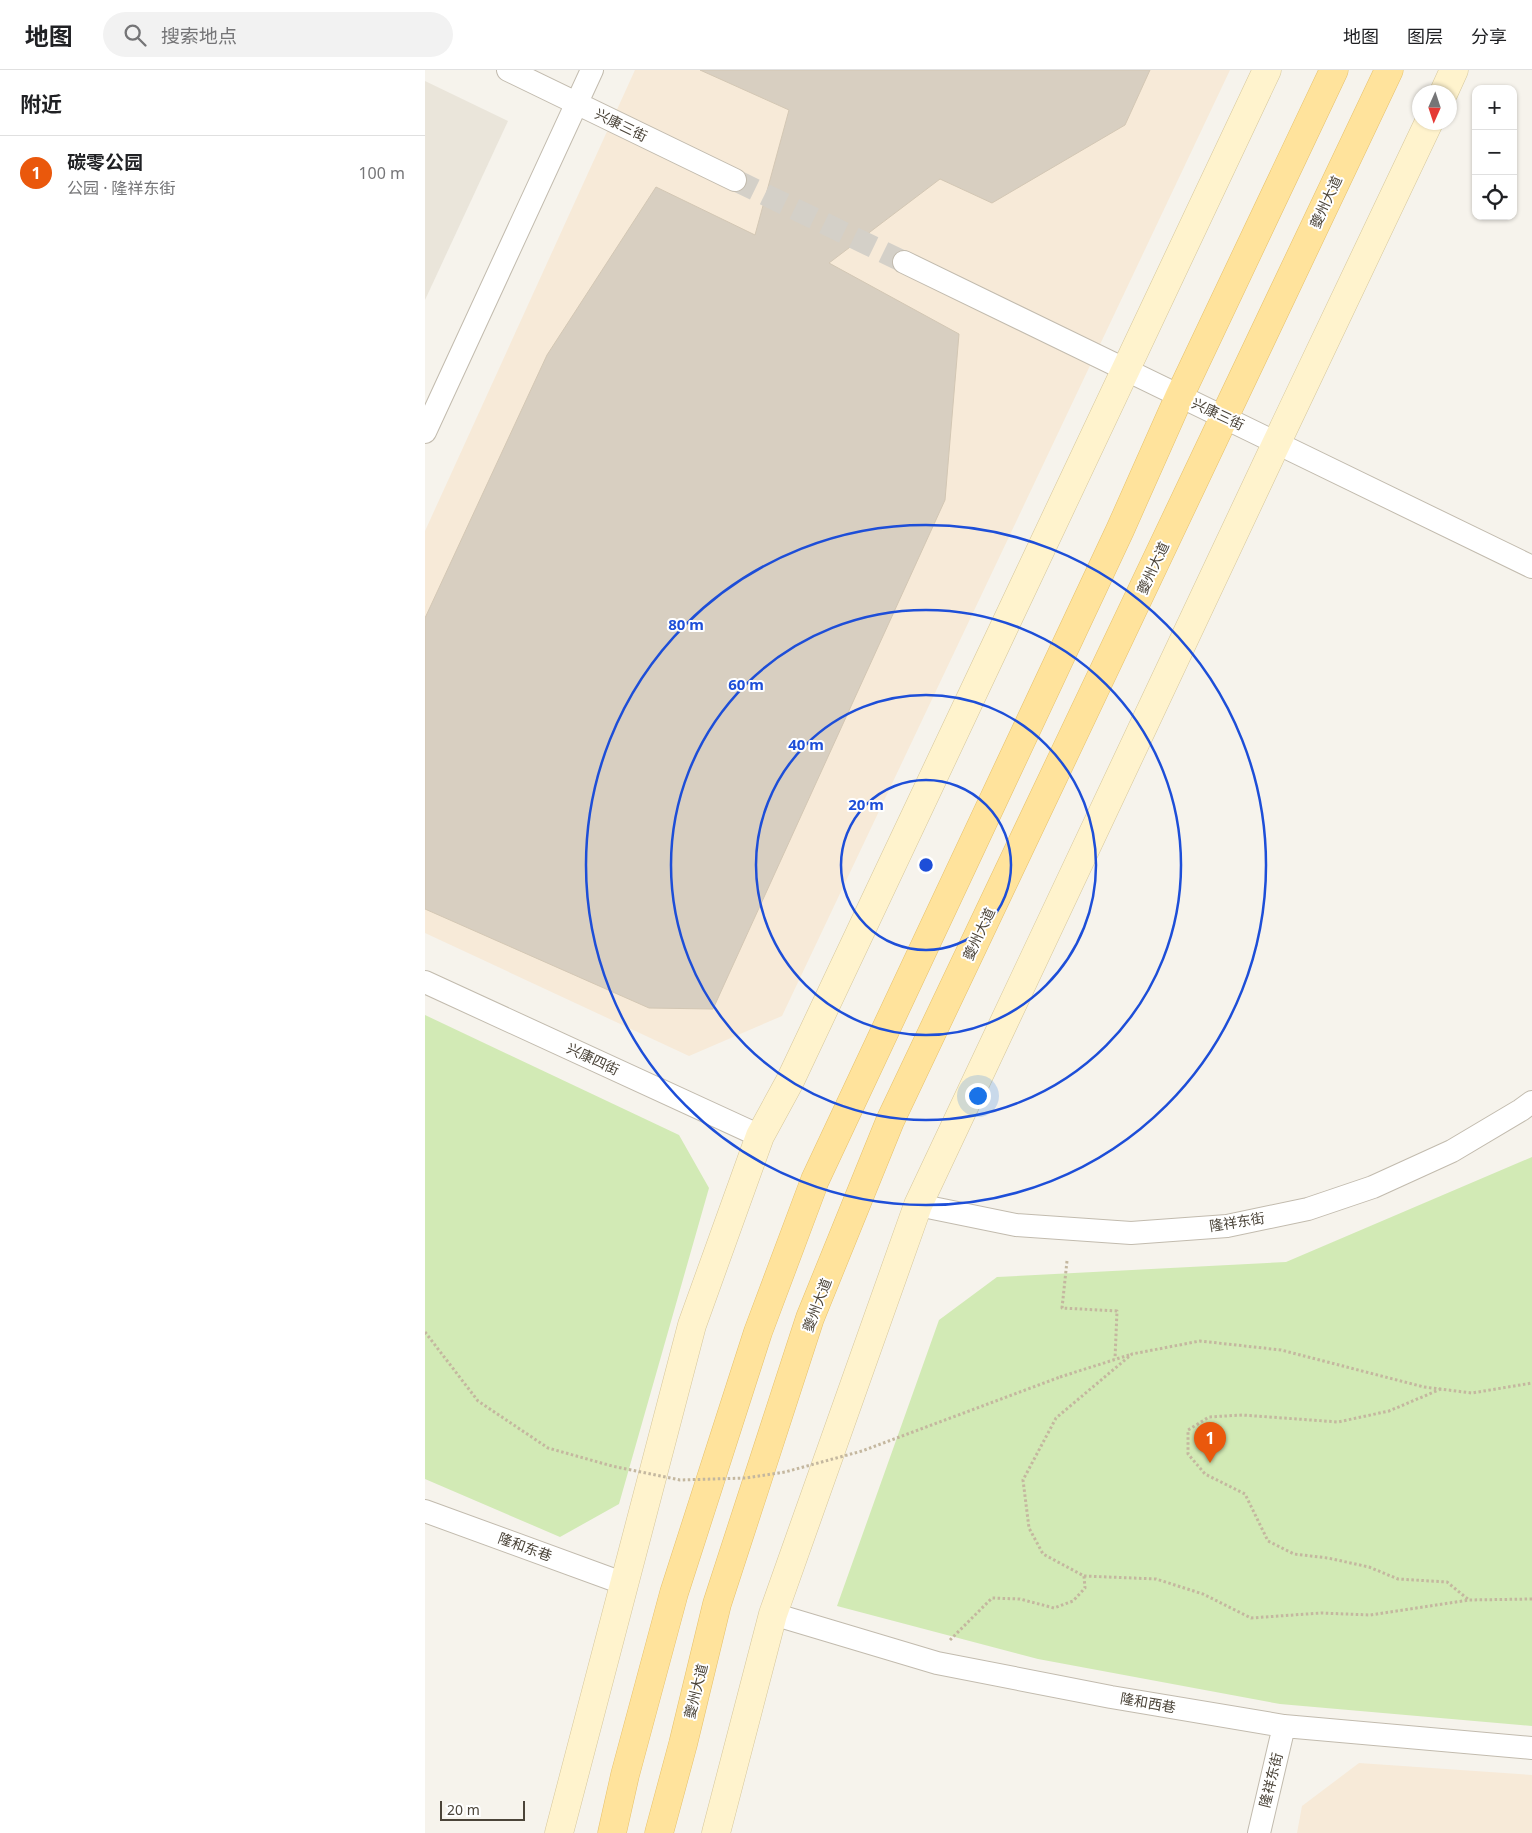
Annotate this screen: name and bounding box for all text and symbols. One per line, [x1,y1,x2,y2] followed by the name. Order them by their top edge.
[103,12,453,57] search box
[25,19,73,52] text: 地图
[121,21,149,49] icon: search
[161,23,237,49] text: 搜索地点
[1343,24,1379,48] text: 地图
[1407,24,1443,48] text: 图层
[1471,24,1507,48] text: 分享
[1412,85,1457,130] north arrow
[1472,85,1517,220] map controls
[1472,85,1517,130] button: +
[20,90,62,118] text: 附近
[592,104,651,145] street label: 兴康三街
[1472,130,1517,175] button: −
[67,149,143,175] text: 碳零公园
[31,162,41,184] text: 1
[358,162,405,184] text: 100 m
[1305,172,1346,231] street label: 夔州大道
[1472,175,1517,220] button: locate
[67,177,176,199] text: 公园 · 隆祥东街
[1189,393,1248,434] street label: 兴康三街
[1132,538,1173,597] street label: 夔州大道
[668,614,704,634] text: 80 m
[728,674,764,694] text: 60 m
[788,734,824,754] text: 40 m
[848,794,884,814] text: 20 m
[917,856,935,874] centre of rings
[958,904,999,963] street label: 夔州大道
[564,1038,623,1079] street label: 兴康四街
[965,1083,991,1109] your location
[1208,1208,1266,1235] street label: 隆祥东街
[798,1275,835,1334] street label: 夔州大道
[1194,1422,1226,1463] pin: 1
[496,1528,555,1565] street label: 隆和东巷
[680,1661,712,1720] street label: 夔州大道
[1119,1688,1177,1717] street label: 隆和西巷
[1255,1750,1287,1809] street label: 隆祥东街
[440,1798,525,1821] scale bar
[447,1800,480,1819] text: 20 m

